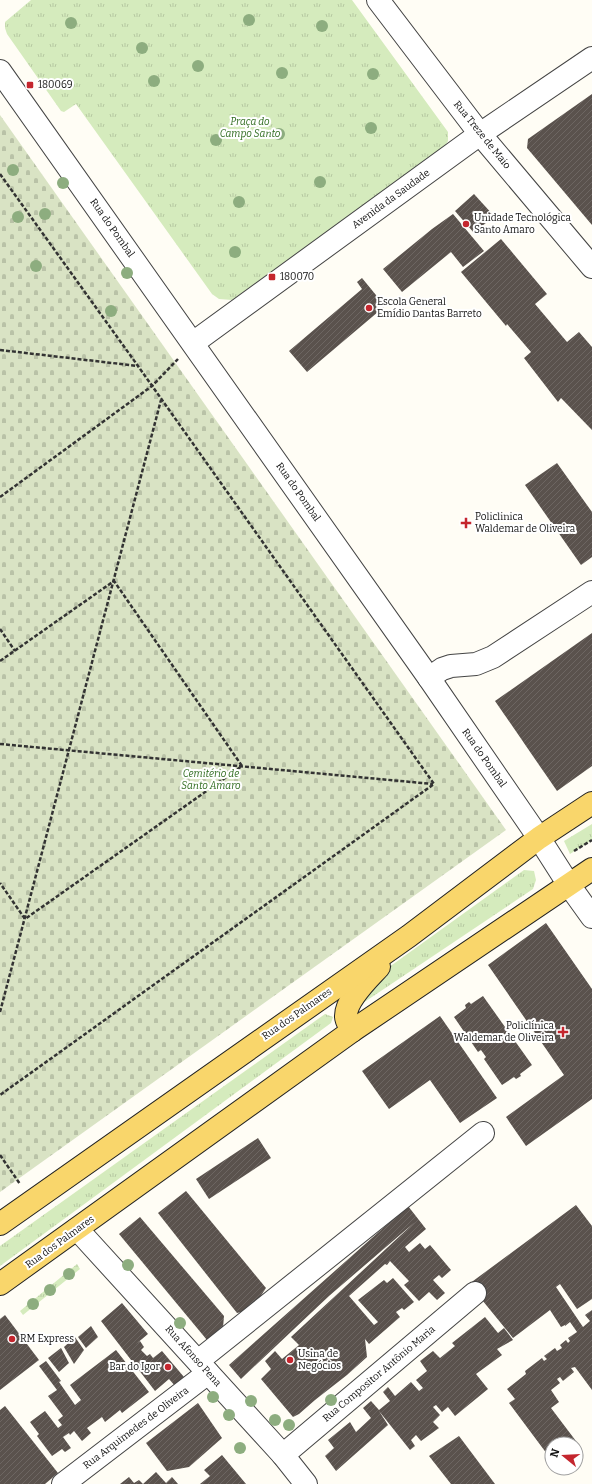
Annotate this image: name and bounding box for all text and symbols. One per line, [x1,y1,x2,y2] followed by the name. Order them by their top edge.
[38,79,73,91] place label: 180069
[25,80,35,90] marker: 180069
[451,99,513,172] street label: Rua Treze de Maio
[220,116,281,140] park label: Praça do Campo Santo
[350,167,432,231] street label: Avenida da Saudade
[87,196,137,260] street label: Rua do Pombal
[474,212,571,236] place label: Unidade Tecnológica Santo Amaro
[461,219,471,229] marker: Unidade Tecnológica Santo Amaro
[280,271,314,283] place label: 180070
[267,272,277,282] marker: 180070
[377,296,482,320] place label: Escola General Emídio Dantas Barreto
[364,303,374,313] marker: Escola General Emídio Dantas Barreto
[273,460,323,524] street label: Rua do Pombal
[475,511,576,535] place label: Policlinica Waldemar de Oliveira
[460,517,472,529] marker: Policlinica Waldemar de Oliveira
[459,726,509,790] street label: Rua do Pombal
[181,768,241,792] park label: Cemitério de Santo Amaro
[260,985,334,1042] street label: Rua dos Palmares
[454,1019,555,1044] place label: Policlínica Waldemar de Oliveira
[557,1026,569,1038] marker: Policlínica Waldemar de Oliveira
[23,1213,97,1271] street label: Rua dos Palmares
[320,1322,438,1425] street label: Rua Compositor Antônio Maria
[162,1323,224,1389] street label: Rua Afonso Pena
[20,1333,74,1345] place label: RM Express
[7,1334,17,1344] marker: RM Express
[298,1348,341,1372] place label: Usina de Negócios
[285,1355,295,1365] marker: Usina de Negócios
[109,1361,161,1373] place label: Bar do Igor
[163,1362,173,1372] marker: Bar do Igor
[81,1384,191,1472] street label: Rua Arquimedes de Oliveira
[544,1436,584,1476] north arrow
[547,1447,563,1459] text: N

